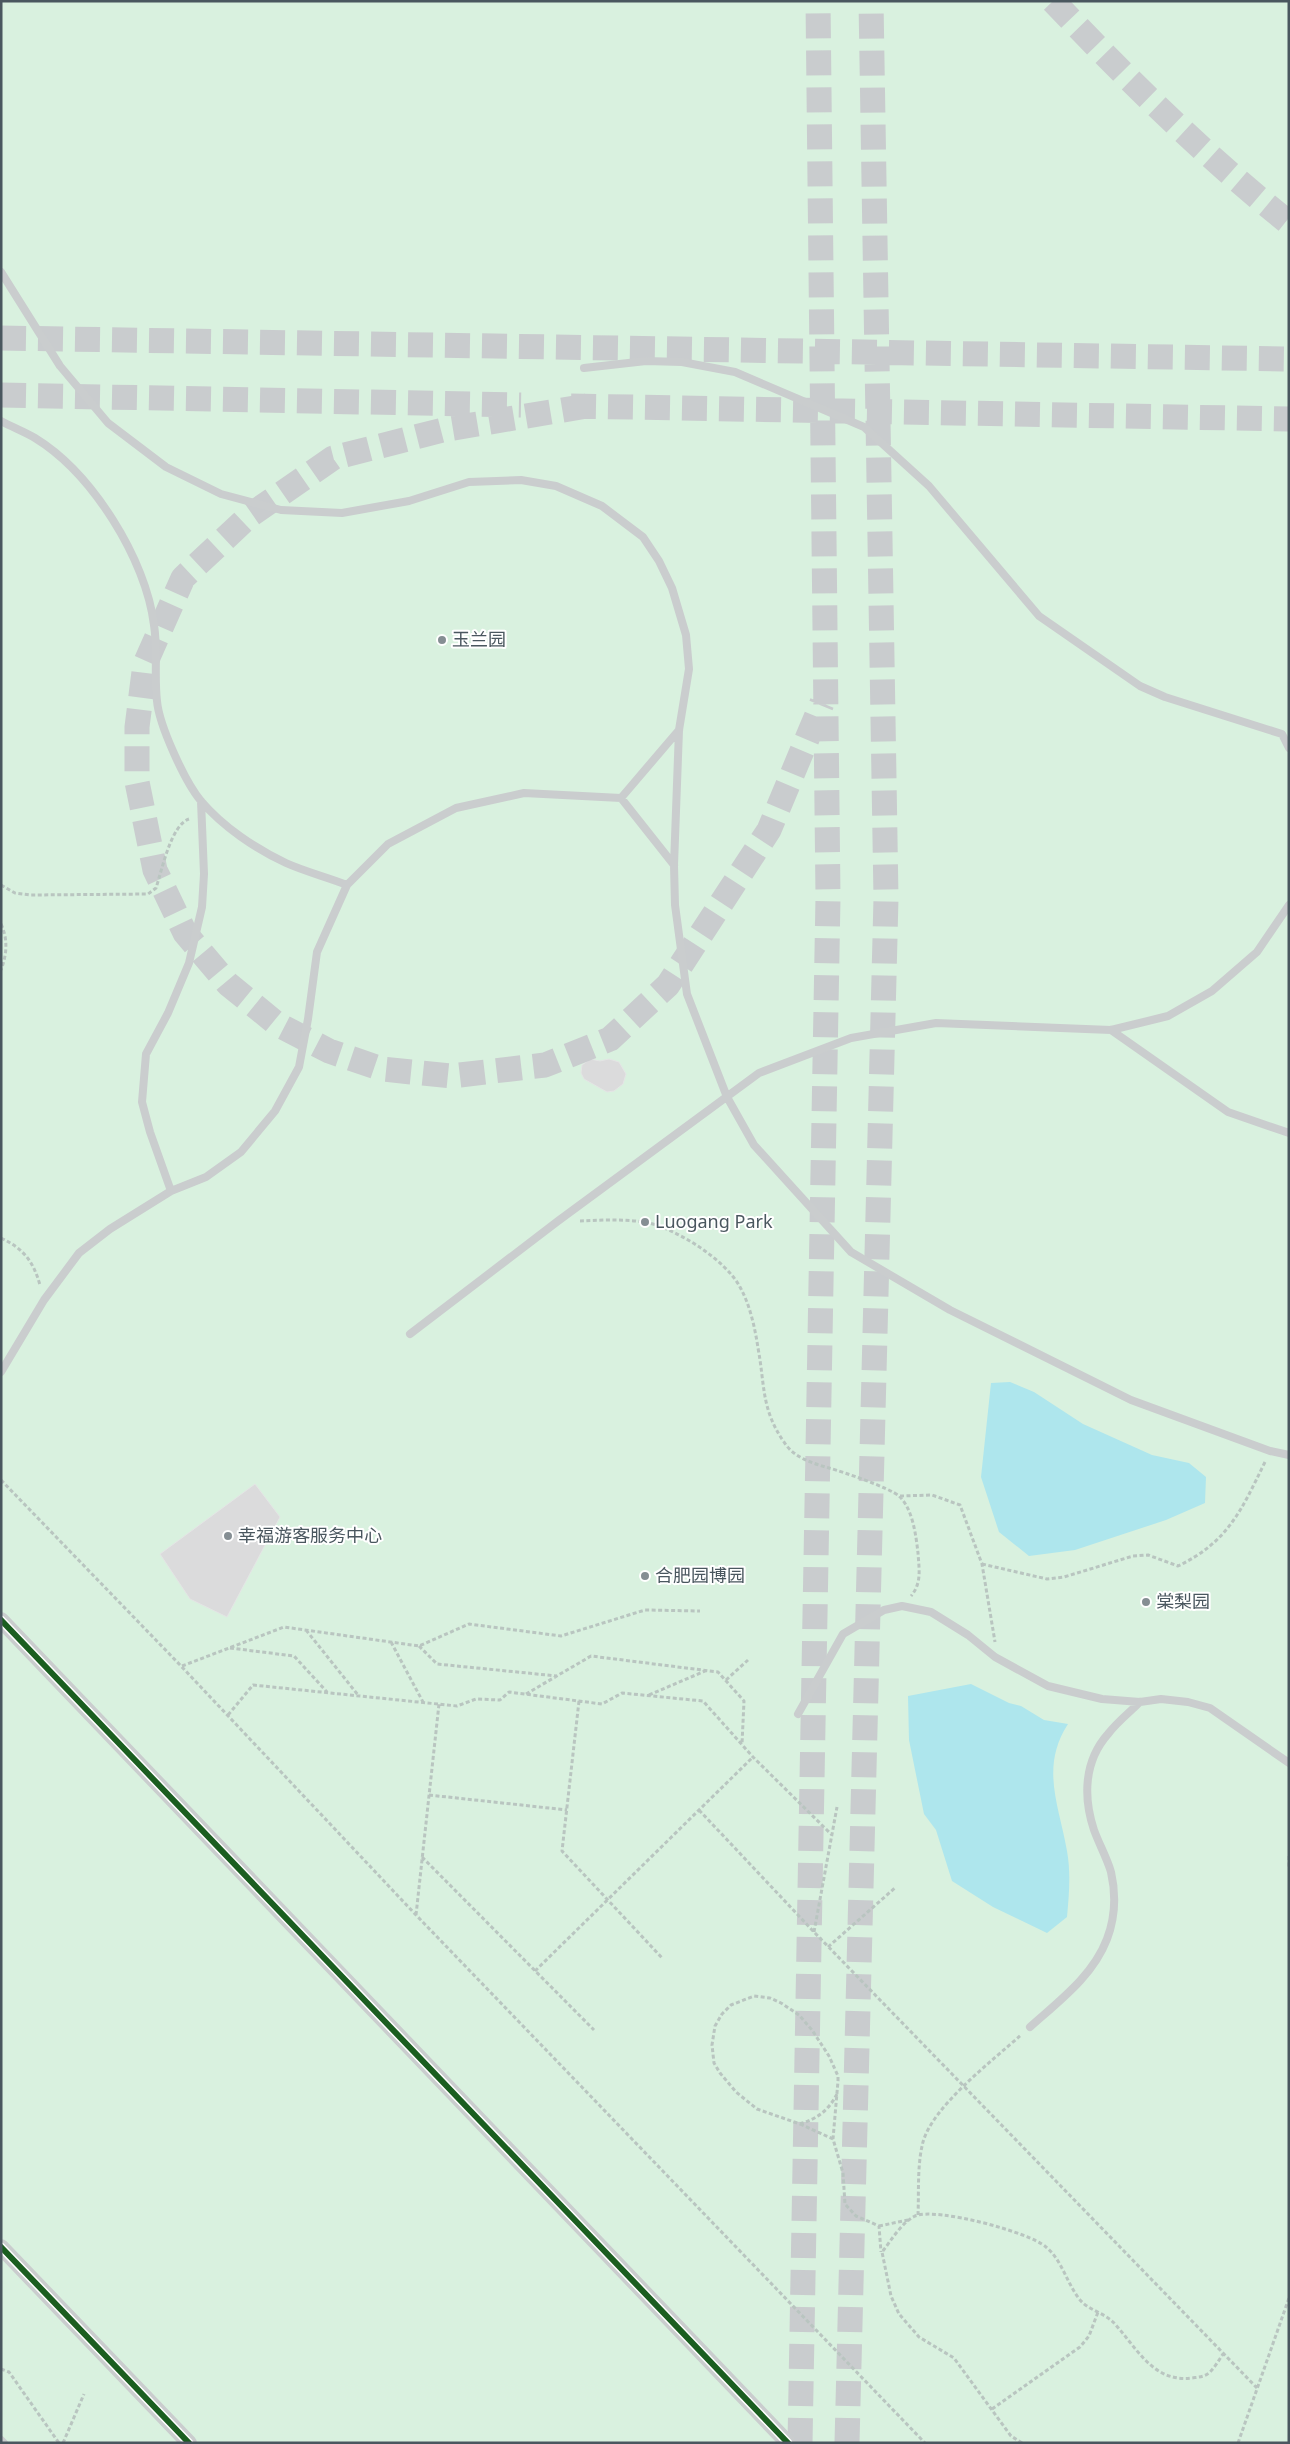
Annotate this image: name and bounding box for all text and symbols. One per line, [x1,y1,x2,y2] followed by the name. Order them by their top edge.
[452,627,506,651] place label: 玉兰园
[436,634,448,646] marker: 玉兰园
[655,1209,773,1233] place label: Luogang Park
[639,1216,651,1228] marker: Luogang Park
[238,1523,382,1547] place label: 幸福游客服务中心
[222,1530,234,1542] marker: 幸福游客服务中心
[655,1563,745,1587] place label: 合肥园博园
[639,1570,651,1582] marker: 合肥园博园
[1156,1589,1210,1613] place label: 棠梨园
[1140,1596,1152,1608] marker: 棠梨园

